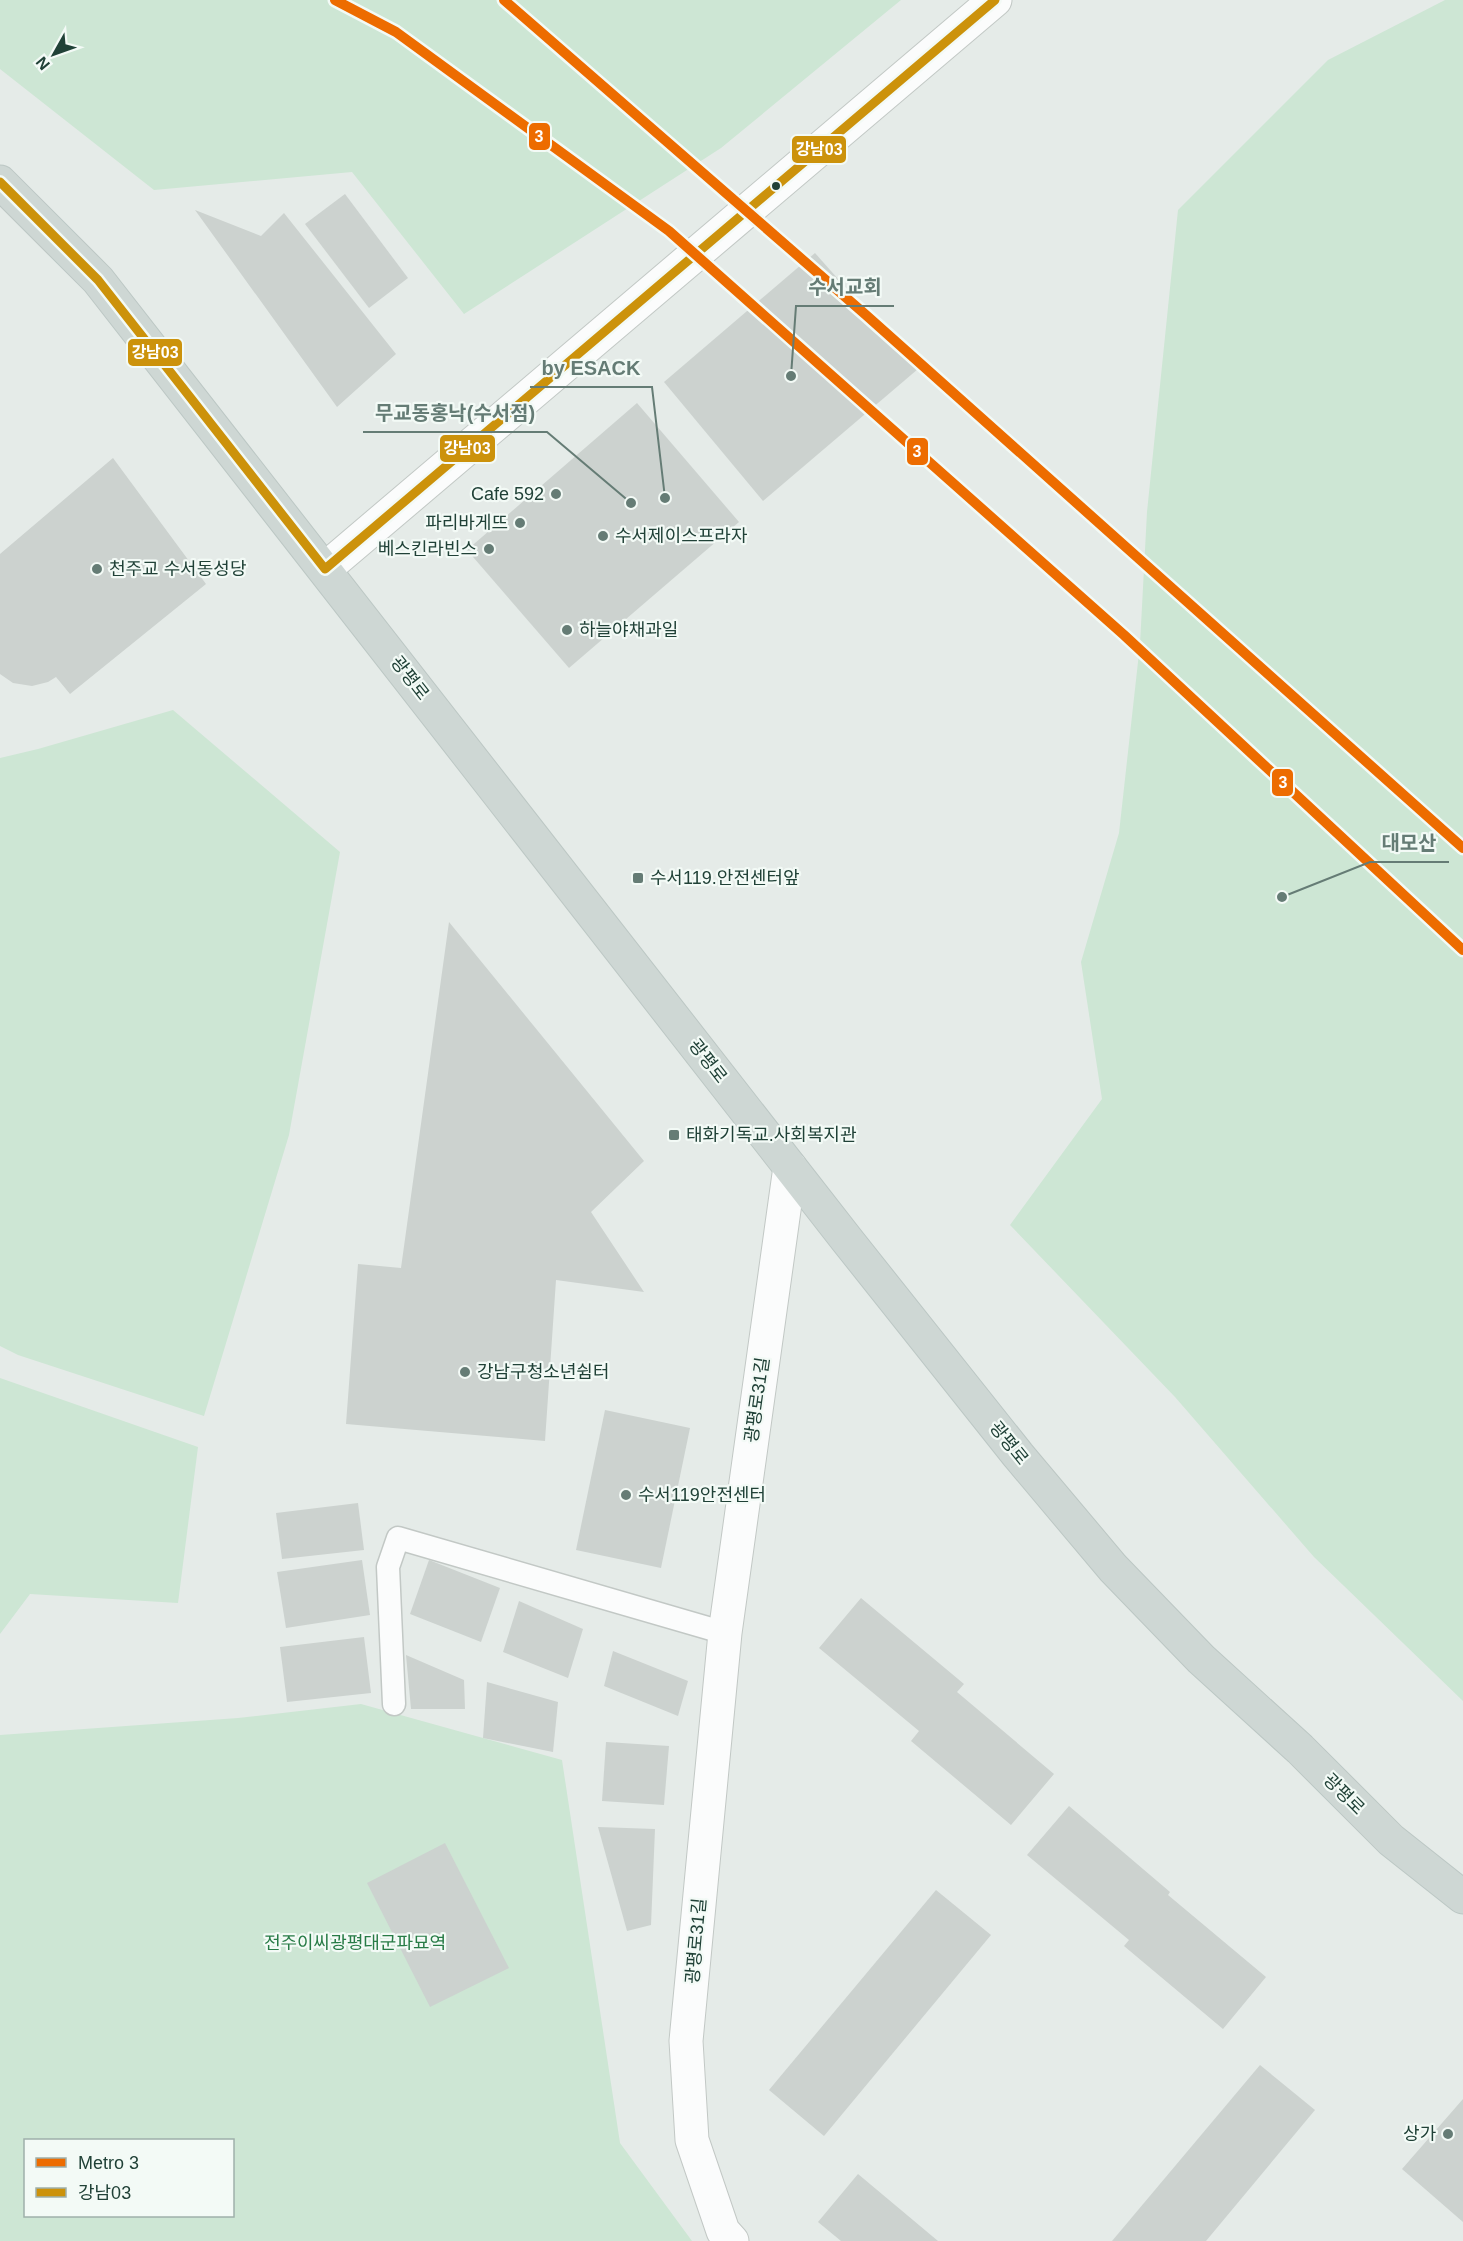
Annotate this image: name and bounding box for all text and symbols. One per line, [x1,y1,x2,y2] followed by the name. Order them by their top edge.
[24,24,84,84] north arrow
[33,53,53,73] text: N
[528,122,551,151] line badge: 3
[535,128,544,145] text: 3
[791,135,847,164] line badge: 강남03
[795,141,843,158] text: 강남03
[770,180,782,192] unlabelled marker
[796,268,894,306] callout: 수서교회
[808,276,882,298] text: 수서교회
[127,338,183,367] line badge: 강남03
[131,344,179,361] text: 강남03
[530,349,652,387] callout: by ESACK
[542,357,641,379] text: by ESACK
[363,394,547,432] callout: 무교동홍낙(수서점)
[375,402,535,424] text: 무교동홍낙(수서점)
[439,434,496,463] line badge: 강남03
[906,437,929,466] line badge: 3
[443,440,491,457] text: 강남03
[913,443,922,460] text: 3
[471,484,544,504] place label: Cafe 592
[549,487,563,501] marker: Cafe 592
[425,513,508,533] place label: 파리바게뜨
[513,516,527,530] marker: 파리바게뜨
[615,526,748,546] place label: 수서제이스프라자
[596,529,610,543] marker: 수서제이스프라자
[378,539,477,559] place label: 베스킨라빈스
[482,542,496,556] marker: 베스킨라빈스
[109,559,246,579] place label: 천주교 수서동성당
[90,562,104,576] marker: 천주교 수서동성당
[579,620,678,640] place label: 하늘야채과일
[560,623,574,637] marker: 하늘야채과일
[387,652,433,704] street label: 광평로
[1271,768,1294,797] line badge: 3
[1279,774,1288,791] text: 3
[1370,824,1449,862] callout: 대모산
[1381,832,1437,854] text: 대모산
[650,868,800,888] place label: 수서119.안전센터앞
[631,871,645,885] marker: 수서119.안전센터앞
[685,1035,731,1087] street label: 광평로
[686,1125,857,1145] place label: 태화기독교.사회복지관
[667,1128,681,1142] marker: 태화기독교.사회복지관
[741,1356,773,1444] street label: 광평로31길
[477,1362,609,1382] place label: 강남구청소년쉼터
[458,1365,472,1379] marker: 강남구청소년쉼터
[986,1417,1032,1469] street label: 광평로
[638,1485,766,1505] place label: 수서119안전센터
[619,1488,633,1502] marker: 수서119안전센터
[1319,1769,1369,1819] street label: 광평로
[682,1897,710,1985] street label: 광평로31길
[264,1933,446,1953] park label: 전주이씨광평대군파묘역
[1403,2124,1436,2144] place label: 상가
[1441,2127,1455,2141] marker: 상가
[24,2139,234,2217] legend
[78,2153,139,2173] text: Metro 3
[78,2183,131,2203] text: 강남03

